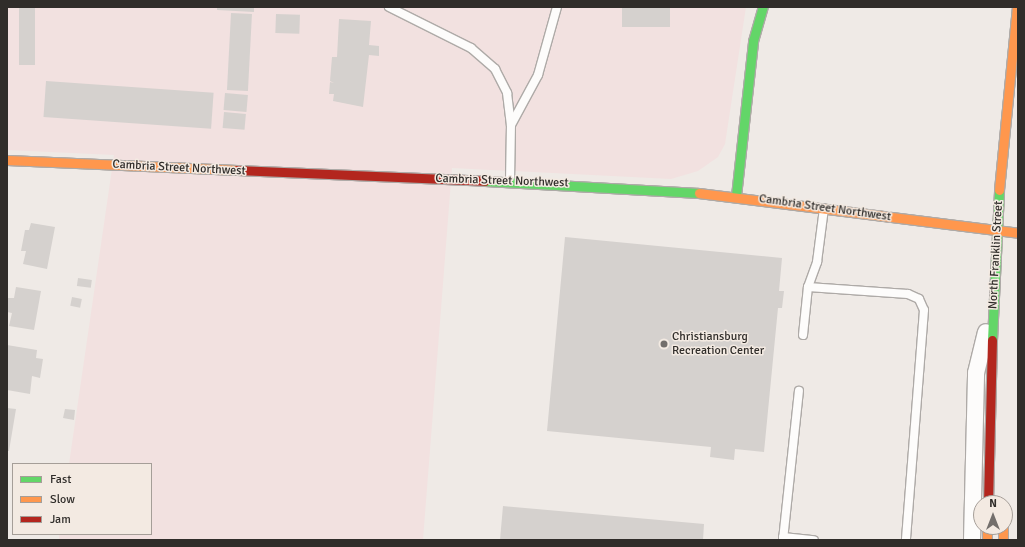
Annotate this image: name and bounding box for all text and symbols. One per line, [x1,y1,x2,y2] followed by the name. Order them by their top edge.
[112,157,246,179] street label: Cambria Street Northwest
[435,171,569,191] street label: Cambria Street Northwest
[758,192,892,224] street label: Cambria Street Northwest
[986,201,1006,309] street label: North Franklin Street
[672,330,764,358] place label: Christiansburg Recreation Center
[659,339,669,349] marker: Christiansburg Recreation Center
[12,463,152,535] legend
[50,472,71,487] text: Fast
[50,492,75,507] text: Slow
[973,495,1013,535] north arrow
[989,497,997,510] text: N
[50,512,71,527] text: Jam

